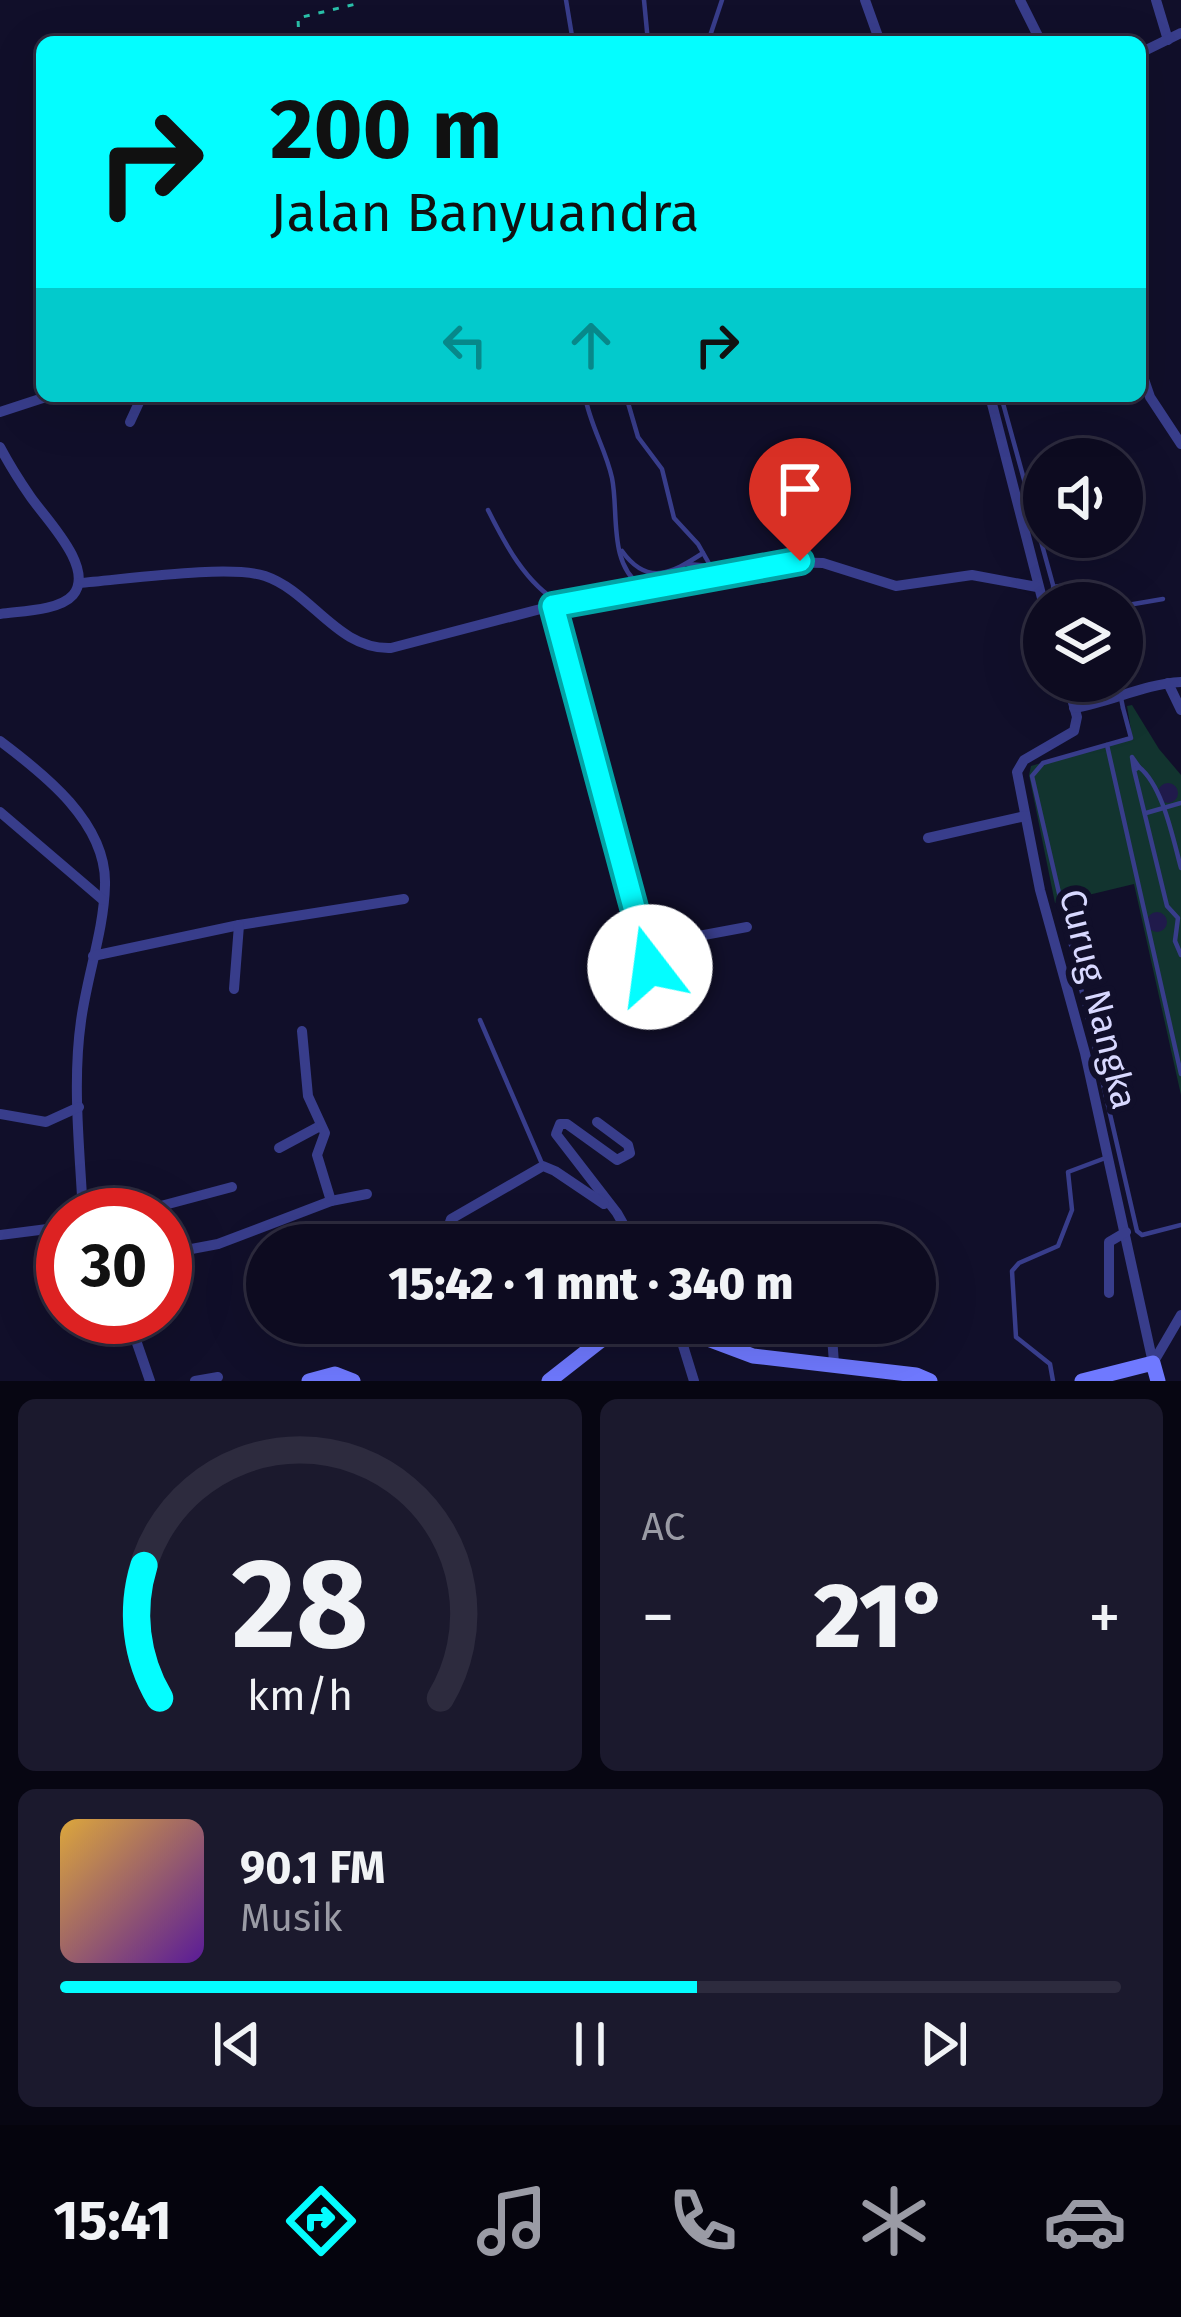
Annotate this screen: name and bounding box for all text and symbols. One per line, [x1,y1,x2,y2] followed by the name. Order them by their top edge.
[270,79,503,180] text: 200 m
[72,84,228,240] icon: right
[270,181,699,245] text: Jalan Banyuandra
[432,312,498,378] icon: left
[558,312,624,378] icon: ahead
[684,312,750,378] icon: right
[749,438,851,561] pin
[1023,438,1143,702] map controls
[1023,438,1143,558] button: sound
[767,456,833,522] icon: arrive
[1023,582,1143,702] button: layers
[1049,885,1147,1114] street label: Curug Nangka
[587,904,713,1030] position arrow
[36,1188,192,1344] speed limit sign: 30
[389,1257,793,1311] text: 15:42 · 1 mnt · 340 m
[642,1504,685,1550] text: AC
[231,1530,368,1680] text: 28
[814,1563,949,1671] text: 21°
[642,1578,675,1657] text: −
[1088,1578,1121,1657] text: +
[247,1670,353,1721] text: km/h
[240,1841,386,1895] text: 90.1 FM
[240,1895,342,1941] text: Musik
[204,2011,270,2077] icon: previous
[557,2011,623,2077] icon: pause
[911,2011,977,2077] icon: next
[279,2179,363,2263] icon: directions
[470,2179,554,2263] icon: music
[661,2179,745,2263] icon: phone
[852,2179,936,2263] icon: climate
[1043,2179,1127,2263] icon: car
[54,2189,172,2253] text: 15:41

